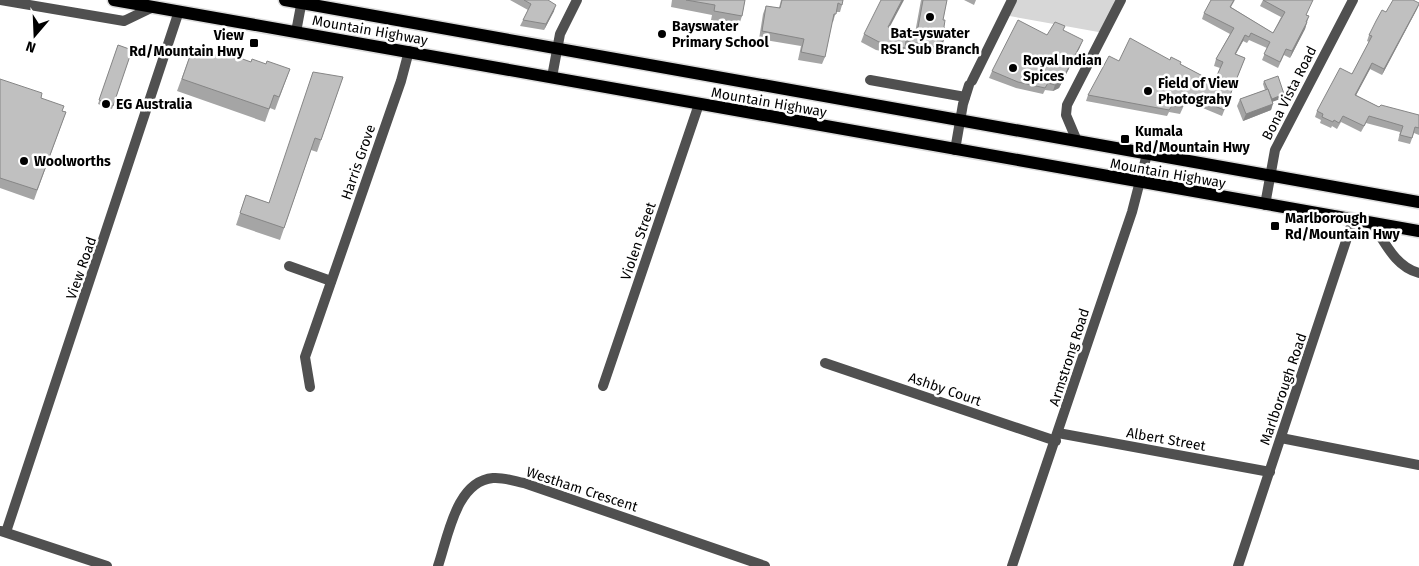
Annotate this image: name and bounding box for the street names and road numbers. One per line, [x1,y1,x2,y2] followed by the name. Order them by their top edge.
[311,12,429,49] street label: Mountain Highway
[1258,43,1320,143] street label: Bona Vista Road
[710,84,828,121] street label: Mountain Highway
[338,122,379,202] street label: Harris Grove
[1109,155,1227,192] street label: Mountain Highway
[617,199,660,282] street label: Violen Street
[63,234,100,302] street label: View Road
[1046,306,1093,408] street label: Armstrong Road
[1256,331,1311,447] street label: Marlborough Road
[906,369,984,410] street label: Ashby Court
[1125,424,1208,455] street label: Albert Street
[524,463,641,516] street label: Westham Crescent

